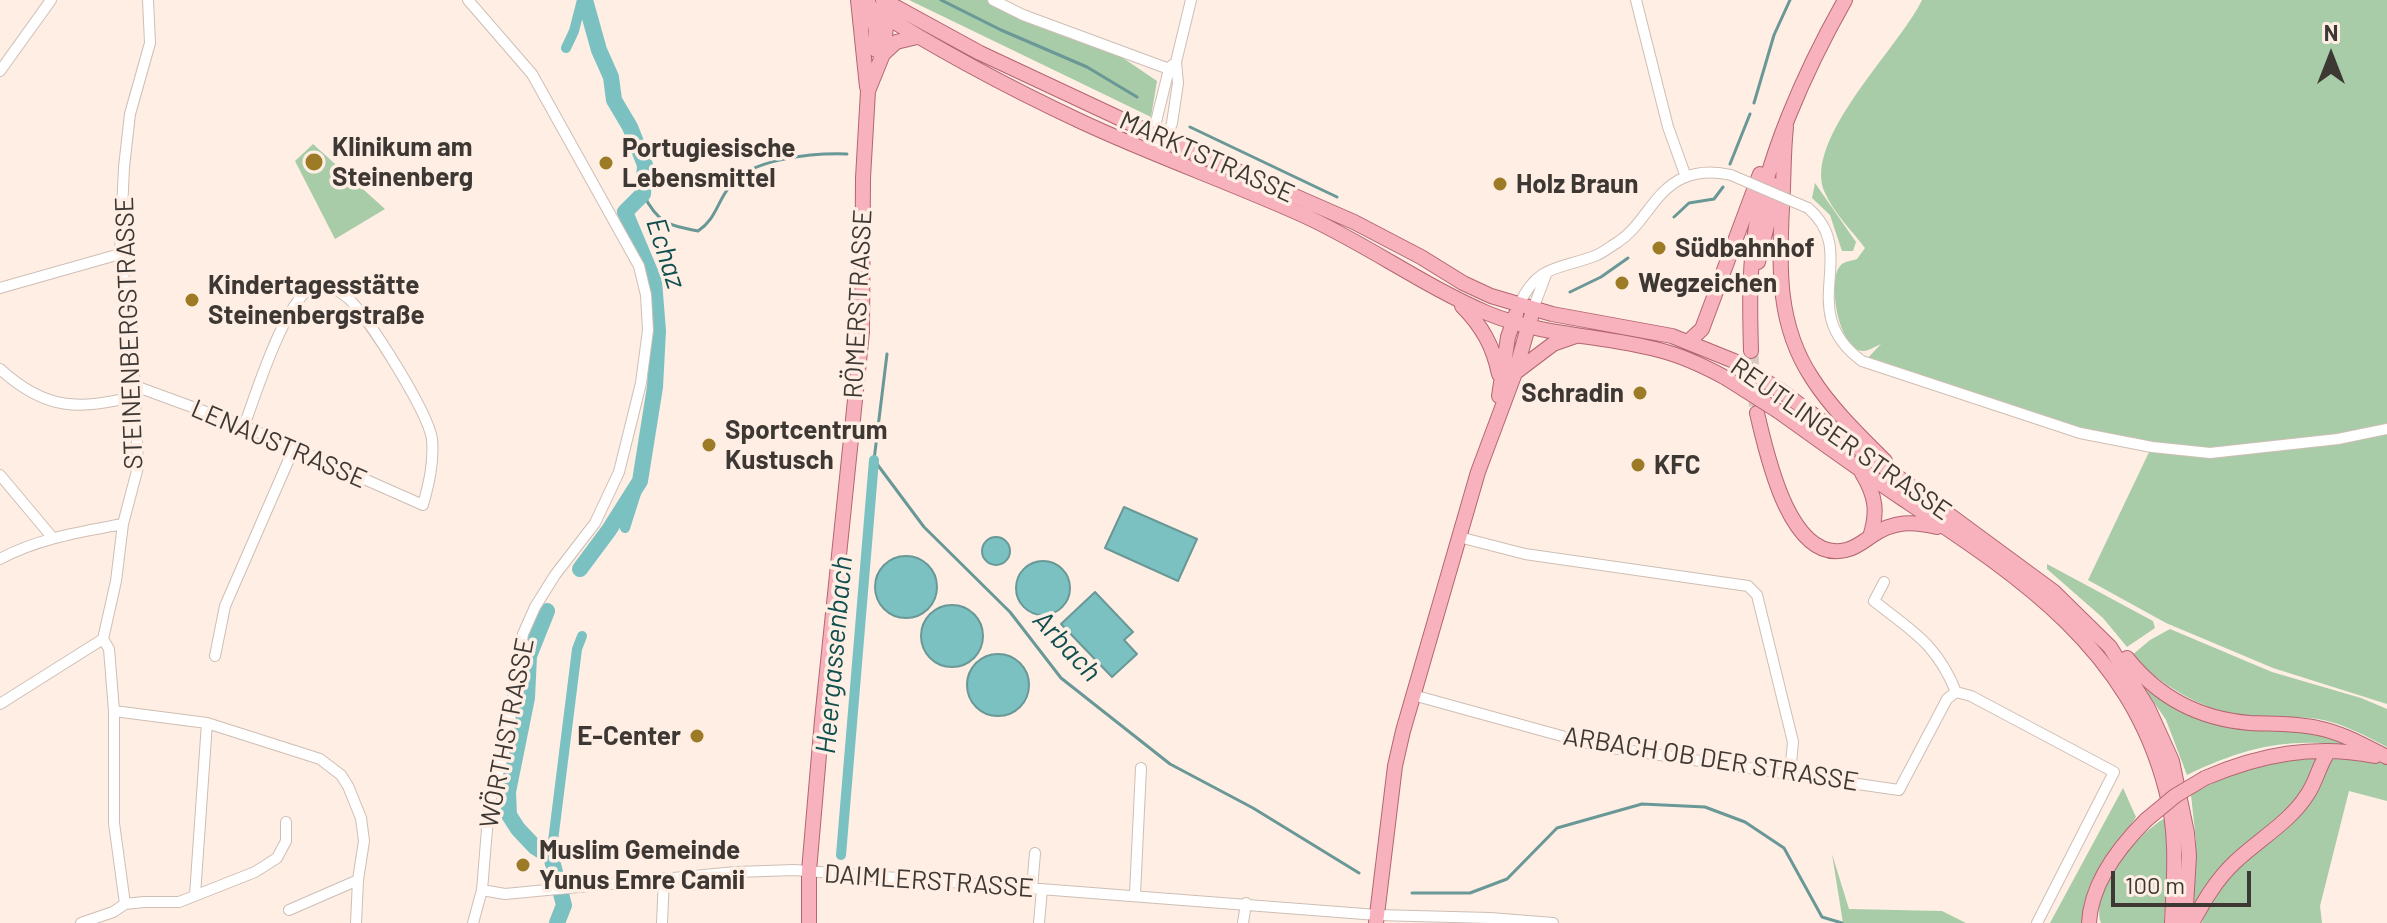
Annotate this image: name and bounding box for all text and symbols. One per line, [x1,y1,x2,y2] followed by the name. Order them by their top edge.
[2291,16,2371,96] north arrow
[2324,19,2338,45] text: N
[1115,104,1299,210] street label: MARKTSTRASSE
[332,131,473,192] place label: Klinikum am Steinenberg
[622,132,796,194] place label: Portugiesische Lebensmittel
[303,151,325,173] marker: Klinikum am Steinenberg
[597,154,615,172] marker: Portugiesische Lebensmittel
[1516,168,1638,200] place label: Holz Braun
[1491,175,1509,193] marker: Holz Braun
[109,196,149,470] street label: STEINENBERGSTRASSE
[837,209,879,399] street label: RÖMERSTRASSE
[639,214,693,292] water label: Echaz
[1675,232,1815,264] place label: Südbahnhof
[1650,239,1668,257] marker: Südbahnhof
[1638,267,1777,299] place label: Wegzeichen
[208,269,425,330] place label: Kindertagesstätte Steinenbergstraße
[1613,274,1631,292] marker: Wegzeichen
[183,291,201,309] marker: Kindertagesstätte Steinenbergstraße
[1725,351,1957,527] street label: REUTLINGER STRASSE
[1521,377,1624,409] place label: Schradin
[1631,384,1649,402] marker: Schradin
[186,393,372,495] street label: LENAUSTRASSE
[725,414,887,476] place label: Sportcentrum Kustusch
[700,436,718,454] marker: Sportcentrum Kustusch
[1654,449,1701,481] place label: KFC
[1629,456,1647,474] marker: KFC
[809,555,859,755] water label: Heergassenbach
[1026,604,1108,688] water label: Arbach
[473,635,541,831] street label: WÖRTHSTRASSE
[577,720,681,752] place label: E-Center
[1561,720,1861,798] street label: ARBACH OB DER STRASSE
[688,727,706,745] marker: E-Center
[539,834,745,896] place label: Muslim Gemeinde Yunus Emre Camii
[2115,855,2255,905] scale bar
[514,856,532,874] marker: Muslim Gemeinde Yunus Emre Camii
[823,858,1035,904] street label: DAIMLERSTRASSE
[2125,870,2185,899] text: 100 m

